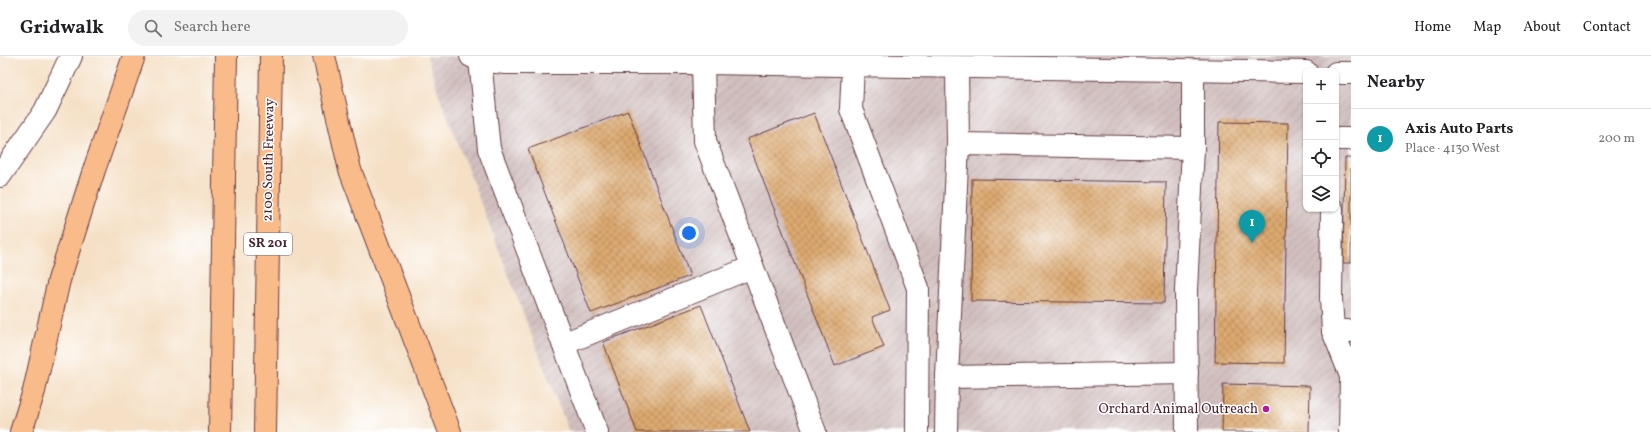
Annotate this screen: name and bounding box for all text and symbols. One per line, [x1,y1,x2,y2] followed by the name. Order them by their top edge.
[128,10,408,46] search box
[20,15,104,41] text: Gridwalk
[142,17,164,39] icon: search
[174,17,251,38] text: Search here
[1414,18,1451,37] text: Home
[1473,18,1501,37] text: Map
[1523,18,1561,37] text: About
[1583,18,1631,37] text: Contact
[1303,68,1339,212] map controls
[1303,68,1339,104] button: +
[1367,71,1425,94] text: Nearby
[258,98,280,222] street label: 2100 South Freeway
[1303,104,1339,140] button: −
[1405,119,1513,140] text: Axis Auto Parts
[1377,130,1383,148] text: 1
[1598,130,1635,148] text: 200 m
[1303,140,1339,176] button: locate
[1405,140,1500,158] text: Place · 4130 West
[1303,176,1339,212] button: layers
[1239,210,1265,243] pin: 1
[679,223,699,243] your location
[244,233,292,255] road number: SR 201
[1099,400,1258,419] place label: Orchard Animal Outreach
[1261,404,1271,414] marker: Orchard Animal Outreach

